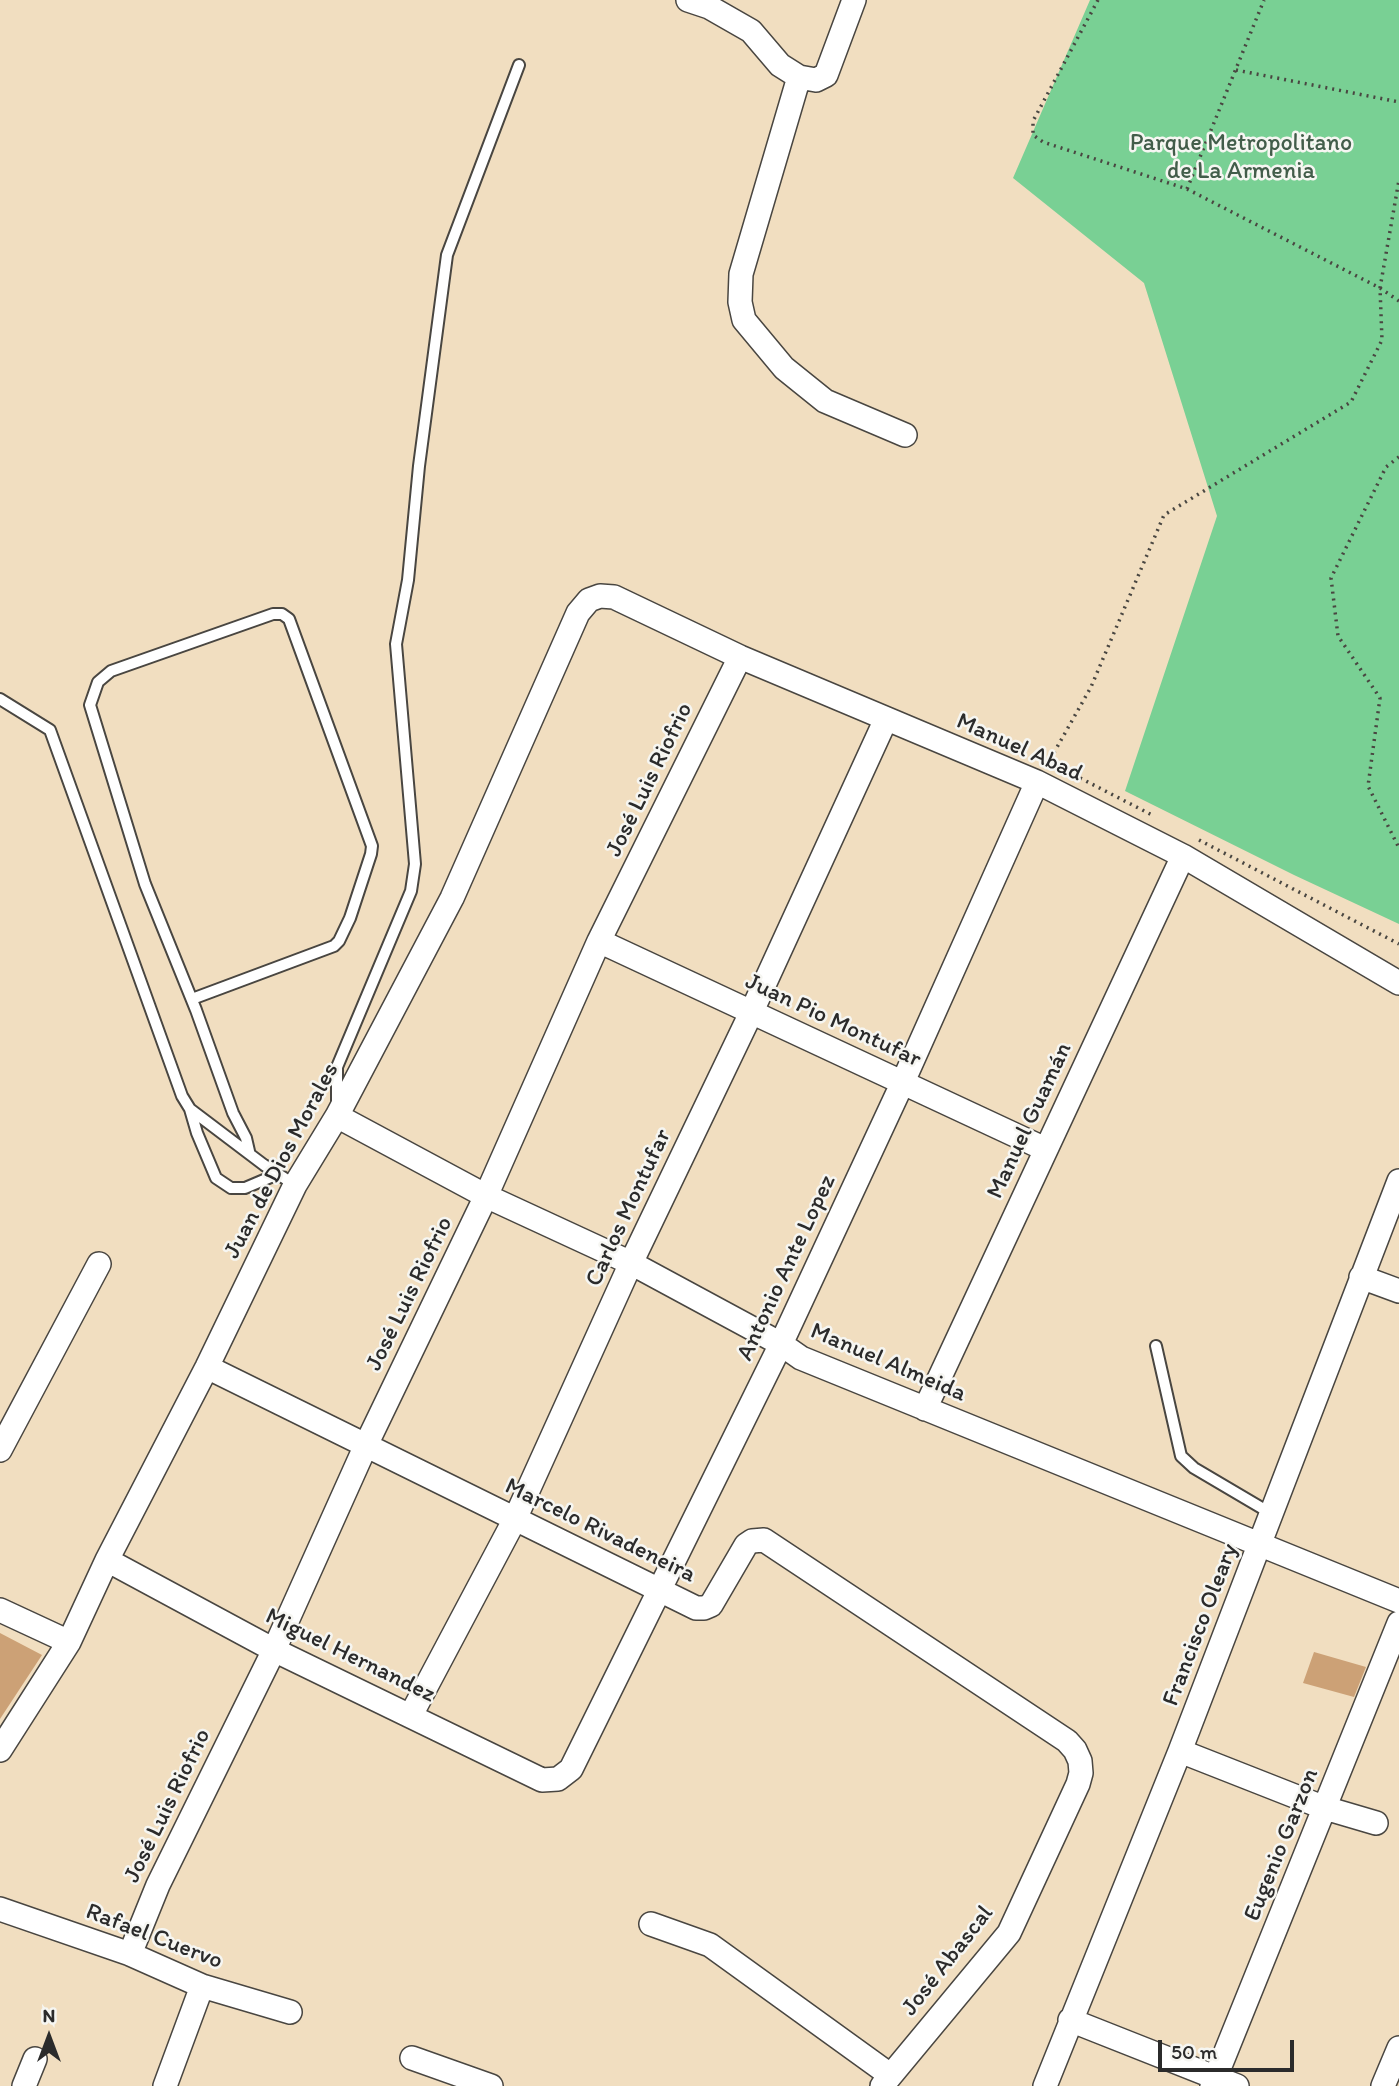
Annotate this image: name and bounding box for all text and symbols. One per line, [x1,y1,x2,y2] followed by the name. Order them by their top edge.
[1130,130,1352,186] park label: Parque Metropolitano de La Armenia
[600,698,700,862] street label: José Luis Riofrio
[951,707,1087,789] street label: Manuel Abad
[740,968,926,1074] street label: Juan Pio Montufar
[981,1038,1079,1204] street label: Manuel Guamán
[218,1058,346,1264] street label: Juan de Dios Morales
[580,1125,678,1291] street label: Carlos Montufar
[731,1171,843,1365] street label: Antonio Ante Lopez
[360,1212,460,1376] street label: José Luis Riofrio
[806,1317,970,1409] street label: Manuel Almeida
[500,1472,700,1590] street label: Marcelo Rivadeneira
[1157,1540,1245,1710] street label: Francisco Oleary
[260,1602,440,1710] street label: Miguel Hernandez
[118,1724,218,1888] street label: José Luis Riofrio
[1238,1765,1326,1925] street label: Eugenio Garzon
[82,1898,226,1976] street label: Rafael Cuervo
[896,1900,1000,2022] street label: José Abascal
[14,2002,84,2072] north arrow
[43,2004,55,2027] text: N
[1161,2026,1298,2070] scale bar
[1171,2039,1217,2064] text: 50 m

